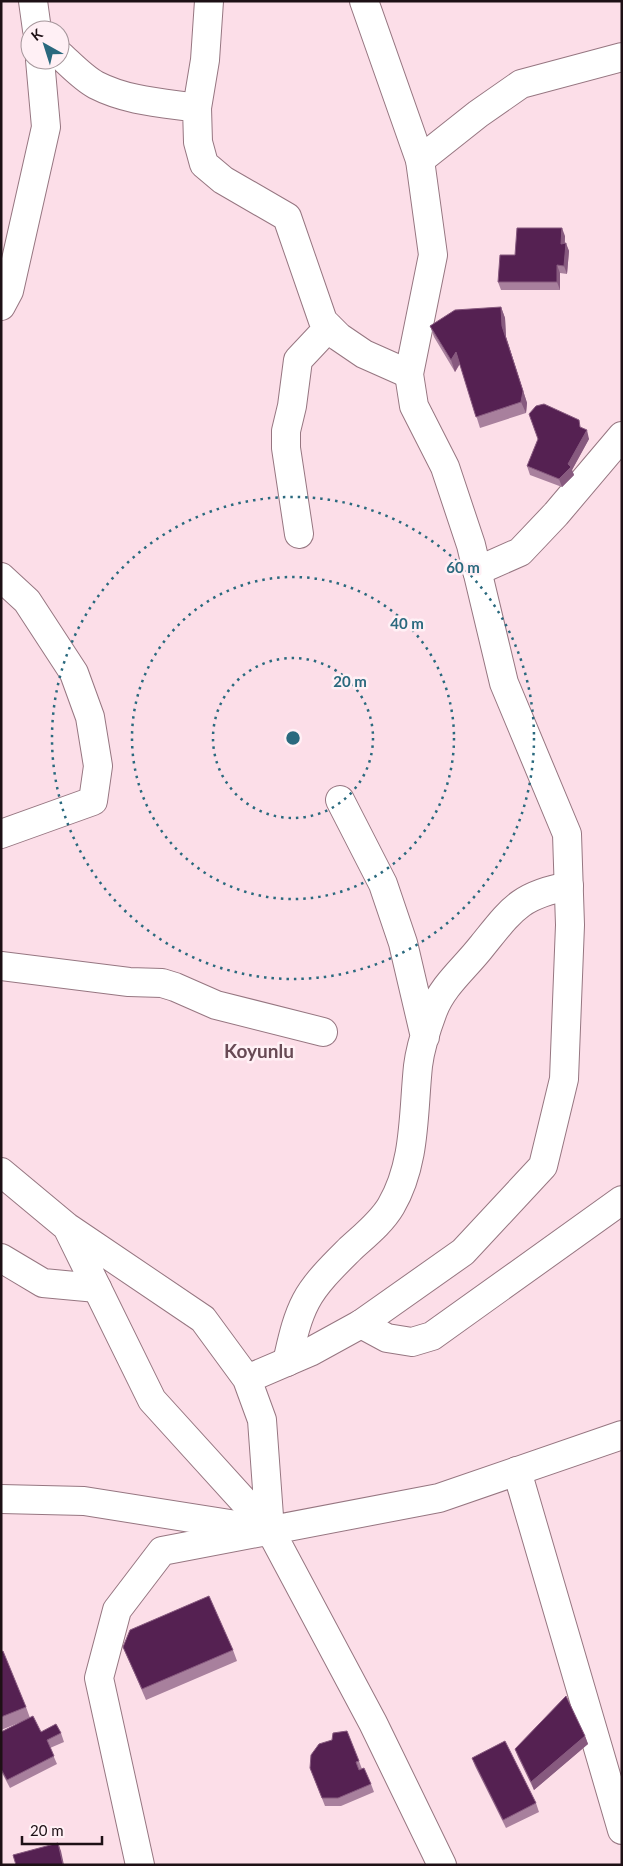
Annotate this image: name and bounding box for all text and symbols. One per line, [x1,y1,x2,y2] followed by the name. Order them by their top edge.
[20,20,70,70] north arrow
[27,25,46,44] text: K
[446,558,480,576] text: 60 m
[390,614,424,632] text: 40 m
[333,672,367,690] text: 20 m
[284,729,302,747] centre of rings
[224,1039,294,1062] district label: Koyunlu
[22,1814,102,1846] scale bar
[30,1821,64,1839] text: 20 m

